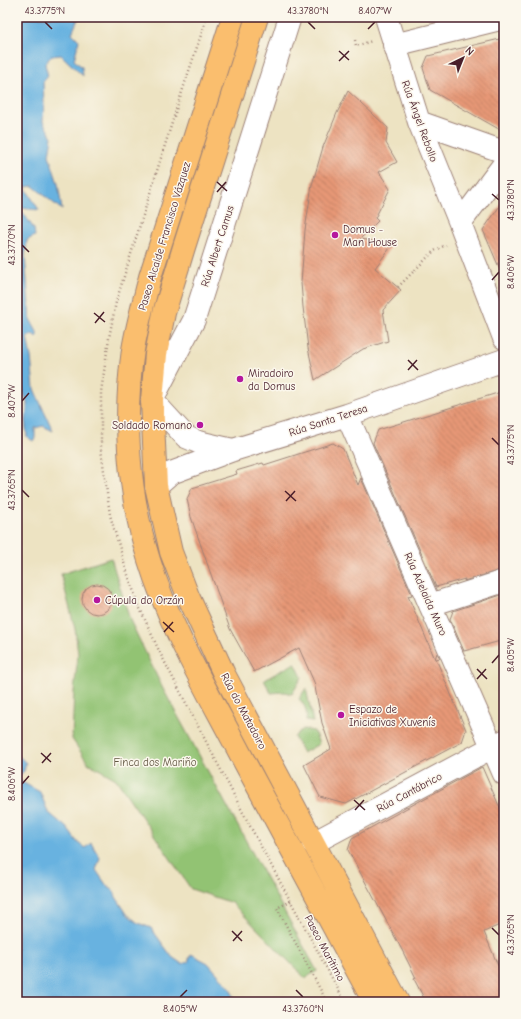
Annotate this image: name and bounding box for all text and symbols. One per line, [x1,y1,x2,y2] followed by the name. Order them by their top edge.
[25,5,65,17] text: 43.3775°N
[287,5,329,17] text: 43.3780°N
[358,5,392,17] text: 8.407°W
[443,38,483,78] north arrow
[462,44,477,58] text: N
[399,78,441,164] street label: Rúa Ángel Rebollo
[136,160,193,312] street label: Paseo Alcalde Francisco Vázquez
[505,179,517,221] text: 43.3780°N
[198,204,237,288] street label: Rúa Albert Camus
[343,223,398,249] place label: Domus - Man House
[6,224,18,266] text: 43.3770°N
[330,230,340,240] marker: Domus - Man House
[505,255,517,289] text: 8.406°W
[248,367,296,393] place label: Miradoiro da Domus
[235,374,245,384] marker: Miradoiro da Domus
[6,384,18,418] text: 8.407°W
[287,402,369,439] street label: Rúa Santa Teresa
[112,419,192,432] place label: Soldado Romano
[195,420,205,430] marker: Soldado Romano
[505,425,517,465] text: 43.3775°N
[6,469,18,511] text: 43.3765°N
[401,551,450,638] street label: Rúa Adelaida Muro
[105,594,184,607] place label: Cúpula do Orzán
[92,595,102,605] marker: Cúpula do Orzán
[505,638,517,672] text: 8.405°W
[218,671,269,752] street label: Rúa do Matadoiro
[349,703,436,729] place label: Espazo de Iniciativas Xuvenís
[336,710,346,720] marker: Espazo de Iniciativas Xuvenís
[113,756,197,769] park label: Finca dos Mariño
[6,767,18,801] text: 8.406°W
[374,770,444,815] street label: Rúa Cantábrico
[302,913,348,984] street label: Paseo Marítimo
[505,914,517,956] text: 43.3765°N
[163,1003,197,1015] text: 8.405°W
[282,1003,324,1015] text: 43.3760°N

